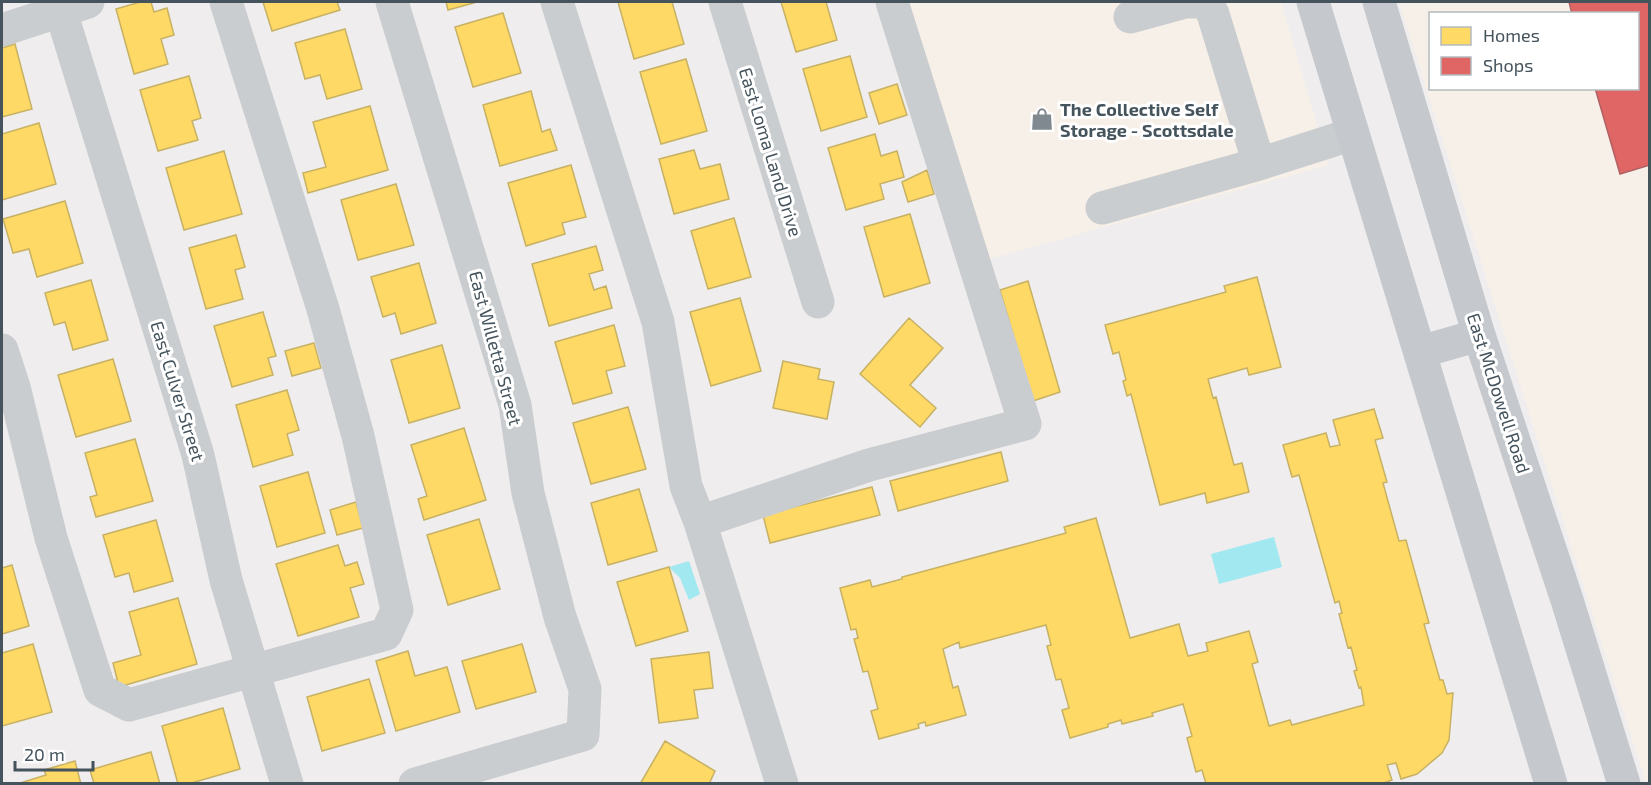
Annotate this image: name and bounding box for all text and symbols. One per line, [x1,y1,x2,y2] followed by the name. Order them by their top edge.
[1429,12,1639,90] legend
[1483,24,1540,46] text: Homes
[1483,54,1533,76] text: Shops
[735,65,807,239] street label: East Loma Land Drive
[1060,98,1234,141] place label: The Collective Self Storage - Scottsdale
[1029,106,1055,132] shop icon: The Collective Self Storage - Scottsdale
[465,268,527,428] street label: East Willetta Street
[1463,310,1535,476] street label: East McDowell Road
[146,318,210,464] street label: East Culver Street
[15,734,93,772] scale bar
[24,743,65,765] text: 20 m

